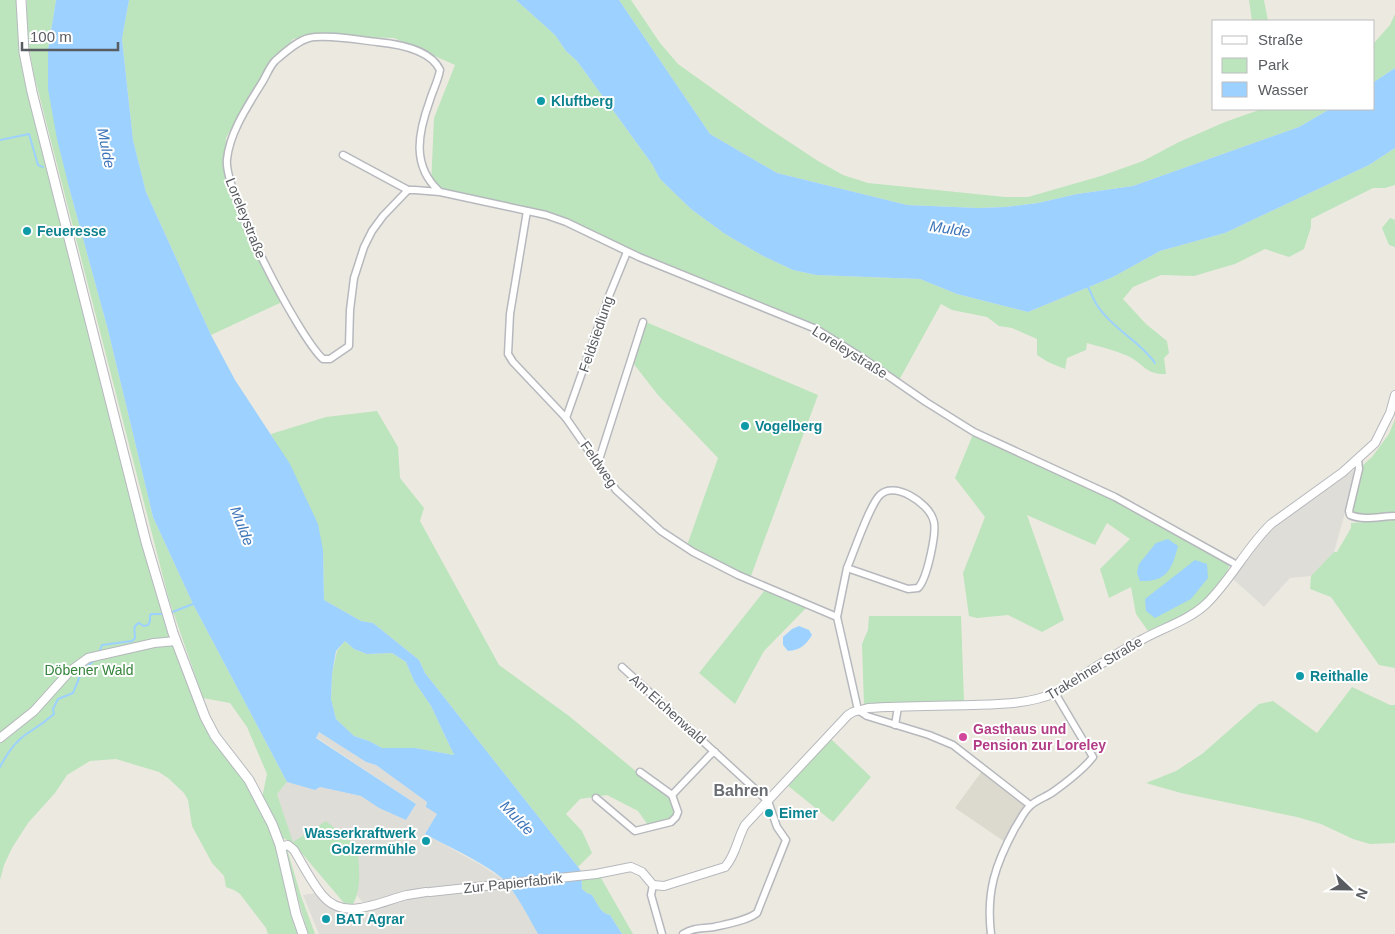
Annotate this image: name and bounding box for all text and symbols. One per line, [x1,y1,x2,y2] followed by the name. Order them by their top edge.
[22,20,119,52] scale bar
[1212,20,1375,110] legend
[30,28,72,45] text: 100 m
[1258,31,1303,48] text: Straße
[1258,56,1289,73] text: Park
[1258,81,1308,98] text: Wasser
[551,93,613,109] place label: Kluftberg
[535,95,547,107] marker: Kluftberg
[94,126,119,170] water label: Mulde
[223,175,270,261] street label: Loreleystraße
[929,217,971,240] water label: Mulde
[37,223,106,239] place label: Feueresse
[21,225,33,237] marker: Feueresse
[576,294,616,374] street label: Feldsiedlung
[809,323,891,382] street label: Loreleystraße
[755,418,822,434] place label: Vogelberg
[739,420,751,432] marker: Vogelberg
[577,438,621,490] street label: Feldweg
[227,504,258,548] water label: Mulde
[1043,633,1145,703] street label: Trakehner Straße
[45,662,133,678] park label: Döbener Wald
[1310,668,1369,684] place label: Reithalle
[1294,670,1306,682] marker: Reithalle
[627,671,709,747] street label: Am Eichenwald
[973,721,1106,753] place label: Gasthaus und Pension zur Loreley
[957,731,969,743] marker: Gasthaus und Pension zur Loreley
[713,782,769,799] district label: Bahren
[497,797,538,838] water label: Mulde
[779,805,818,821] place label: Eimer
[763,807,775,819] marker: Eimer
[304,825,416,857] place label: Wasserkraftwerk Golzermühle
[420,835,432,847] marker: Wasserkraftwerk Golzermühle
[1325,864,1375,914] north arrow
[463,870,564,896] street label: Zur Papierfabrik
[1353,886,1371,902] text: N
[336,911,405,927] place label: BAT Agrar
[320,913,332,925] marker: BAT Agrar

